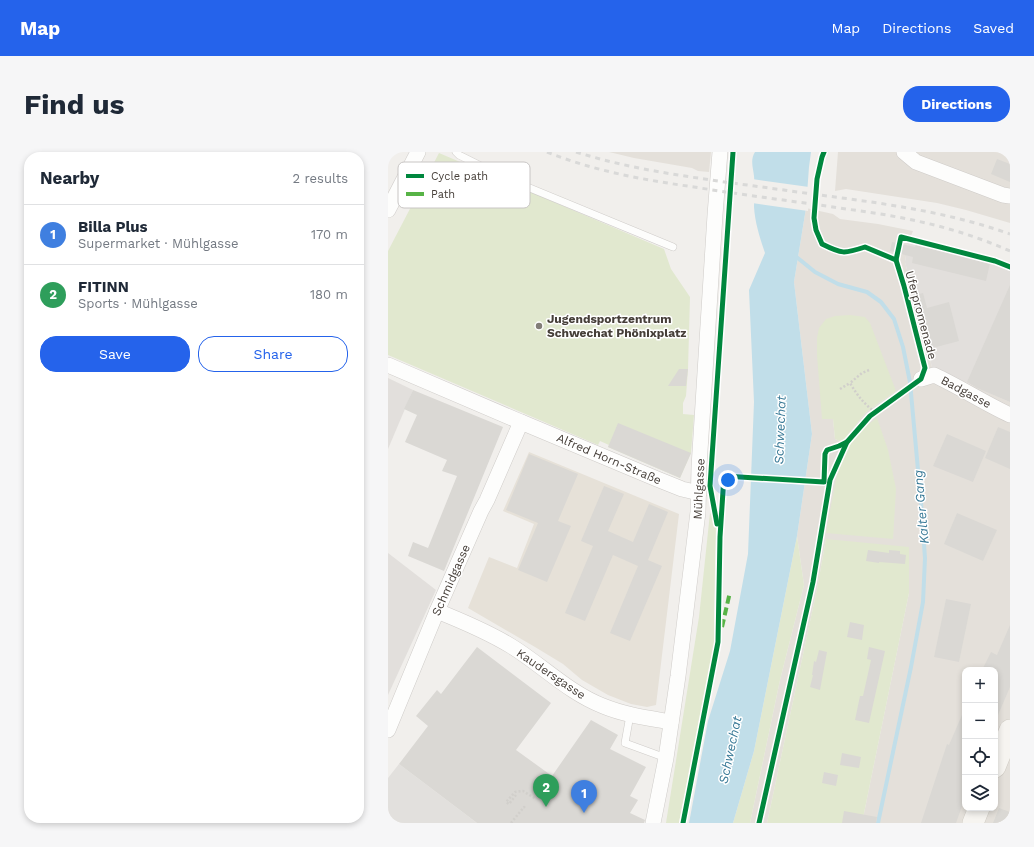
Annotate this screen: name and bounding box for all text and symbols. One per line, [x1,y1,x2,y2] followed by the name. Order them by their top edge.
[20,17,60,40] text: Map
[832,20,860,36] text: Map
[882,20,951,36] text: Directions
[973,20,1014,36] text: Saved
[903,86,1010,122] button: Directions
[24,88,124,121] text: Find us
[398,162,530,208] legend
[40,168,99,188] text: Nearby
[431,170,488,183] text: Cycle path
[293,171,348,186] text: 2 results
[431,188,455,201] text: Path
[78,218,148,236] text: Billa Plus
[50,227,56,242] text: 1
[311,227,348,242] text: 170 m
[78,236,239,251] text: Supermarket · Mühlgasse
[902,269,940,361] street label: Uferpromenade
[78,278,129,296] text: FITINN
[49,287,57,302] text: 2
[310,287,348,302] text: 180 m
[78,296,198,311] text: Sports · Mühlgasse
[547,312,687,340] place label: Jugendsportzentrum Schwechat Phönixplatz
[534,321,544,331] marker: Jugendsportzentrum Schwechat Phönixplatz
[40,336,190,372] button: Save
[198,336,348,372] button: Share
[938,373,994,411] street label: Badgasse
[771,395,789,465] water label: Schwechat
[555,431,663,487] street label: Alfred Horn-Straße
[690,458,708,520] street label: Mühlgasse
[910,469,932,545] water label: Kalter Gang
[718,470,738,490] your location
[429,542,473,618] street label: Schmidgasse
[514,646,588,702] street label: Kaudersgasse
[962,667,998,811] map controls
[962,667,998,703] button: +
[962,703,998,739] button: −
[716,714,745,785] water label: Schwechat
[962,739,998,775] button: locate
[533,774,559,807] pin: 2
[962,775,998,811] button: layers
[571,780,597,813] pin: 1

